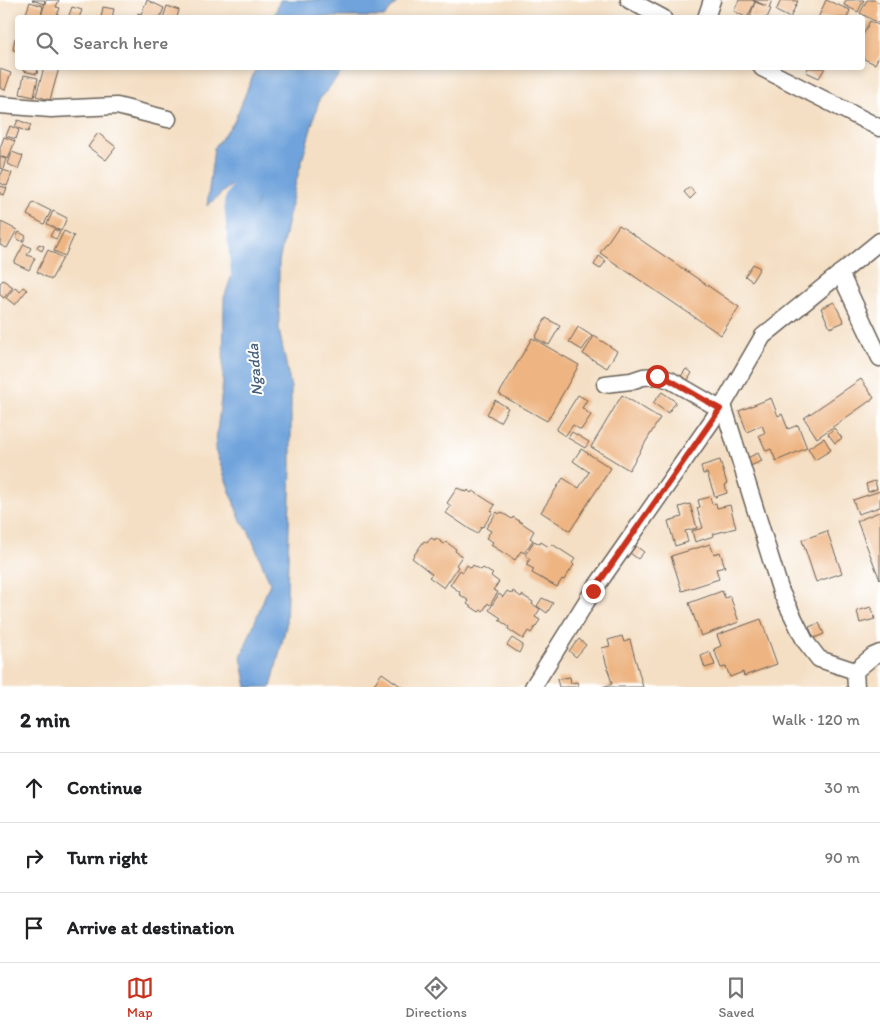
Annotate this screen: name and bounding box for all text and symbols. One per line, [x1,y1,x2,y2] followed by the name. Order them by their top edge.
[15,15,865,70] search box
[33,29,61,57] icon: search
[73,31,168,54] text: Search here
[243,342,266,397] water label: Ngadda
[646,365,669,388] route start
[582,580,605,603] route end
[20,707,70,732] text: 2 min
[772,710,860,729] text: Walk · 120 m
[20,774,48,802] icon: ahead
[67,776,142,799] text: Continue
[824,778,860,797] text: 30 m
[20,844,48,872] icon: right
[67,846,148,869] text: Turn right
[825,848,860,867] text: 90 m
[20,914,48,942] icon: arrive
[67,916,234,939] text: Arrive at destination
[126,974,154,1021] tab: Map
[405,974,467,1021] tab: Directions
[718,974,754,1021] tab: Saved

